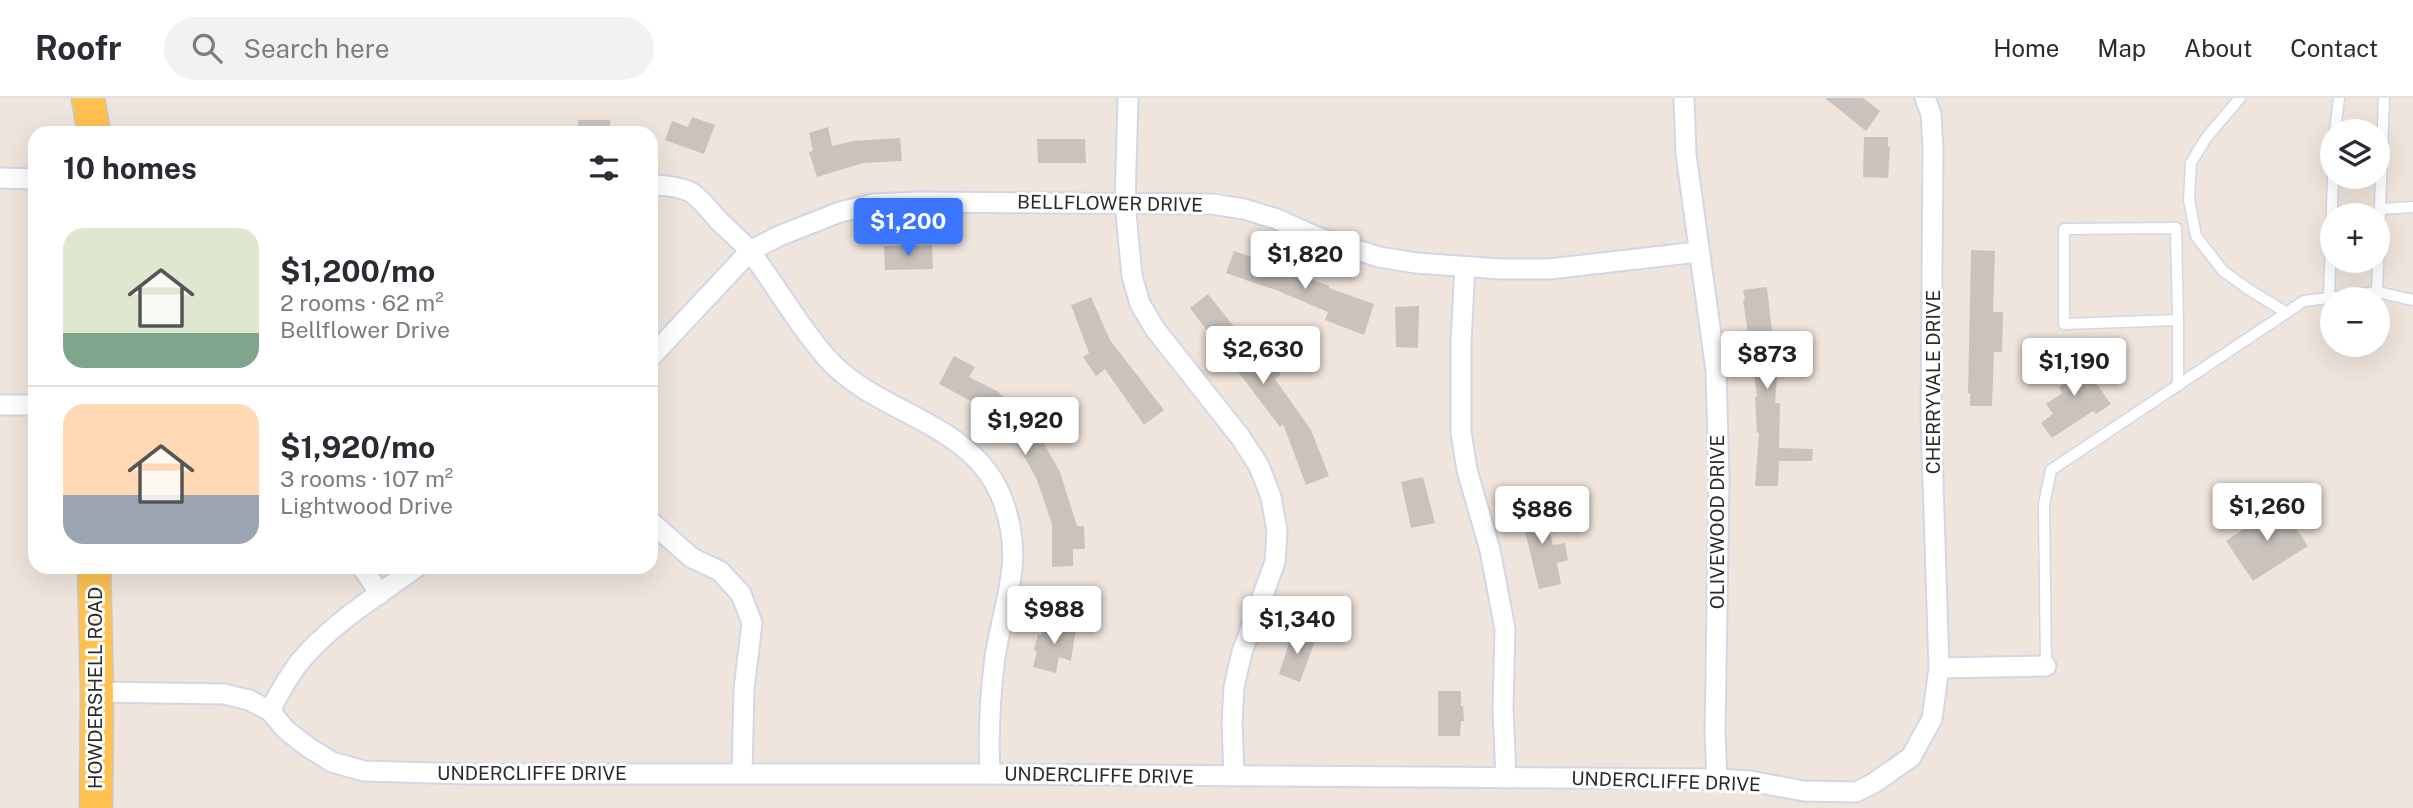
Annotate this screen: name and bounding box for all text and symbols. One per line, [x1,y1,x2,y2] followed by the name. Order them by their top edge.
[164,17,654,80] search box
[35,29,122,67] text: Roofr
[188,29,226,67] icon: search
[244,33,390,64] text: Search here
[1993,34,2059,62] text: Home
[2097,34,2146,62] text: Map
[2184,34,2252,62] text: About
[2290,34,2378,62] text: Contact
[2320,119,2390,357] map controls
[2320,119,2390,189] button: layers
[585,149,623,187] icon: filters
[63,150,197,186] text: 10 homes
[1017,190,1203,216] street label: BELLFLOWER DRIVE
[851,198,965,258] pin: $1,200
[2320,203,2390,273] button: +
[870,207,946,234] text: $1,200
[1248,232,1362,291] pin: $1,820
[1267,240,1343,267] text: $1,820
[280,253,435,289] text: $1,200/mo
[119,256,203,340] icon: home
[2320,287,2390,357] button: −
[280,289,444,316] text: 2 rooms · 62 m²
[1922,290,1944,474] street label: CHERRYVALE DRIVE
[280,316,450,343] text: Bellflower Drive
[1206,327,1320,386] pin: $2,630
[1726,331,1808,391] pin: $873
[1222,335,1304,362] text: $2,630
[2017,338,2131,398] pin: $1,190
[1737,340,1797,367] text: $873
[2038,347,2110,374] text: $1,190
[968,398,1082,457] pin: $1,920
[987,406,1063,433] text: $1,920
[280,429,435,465] text: $1,920/mo
[119,432,203,516] icon: home
[1706,435,1728,609] street label: OLIVEWOOD DRIVE
[280,465,453,492] text: 3 rooms · 107 m²
[2210,484,2324,543] pin: $1,260
[1501,486,1583,546] pin: $886
[280,492,453,519] text: Lightwood Drive
[2229,492,2305,519] text: $1,260
[1511,495,1573,522] text: $886
[84,587,106,789] street label: HOWDERSHELL ROAD
[1013,587,1095,646] pin: $988
[1023,595,1085,622] text: $988
[1240,596,1354,656] pin: $1,340
[1259,605,1336,632] text: $1,340
[437,762,627,784] street label: UNDERCLIFFE DRIVE
[1004,762,1194,788] street label: UNDERCLIFFE DRIVE
[1571,767,1761,795] street label: UNDERCLIFFE DRIVE

